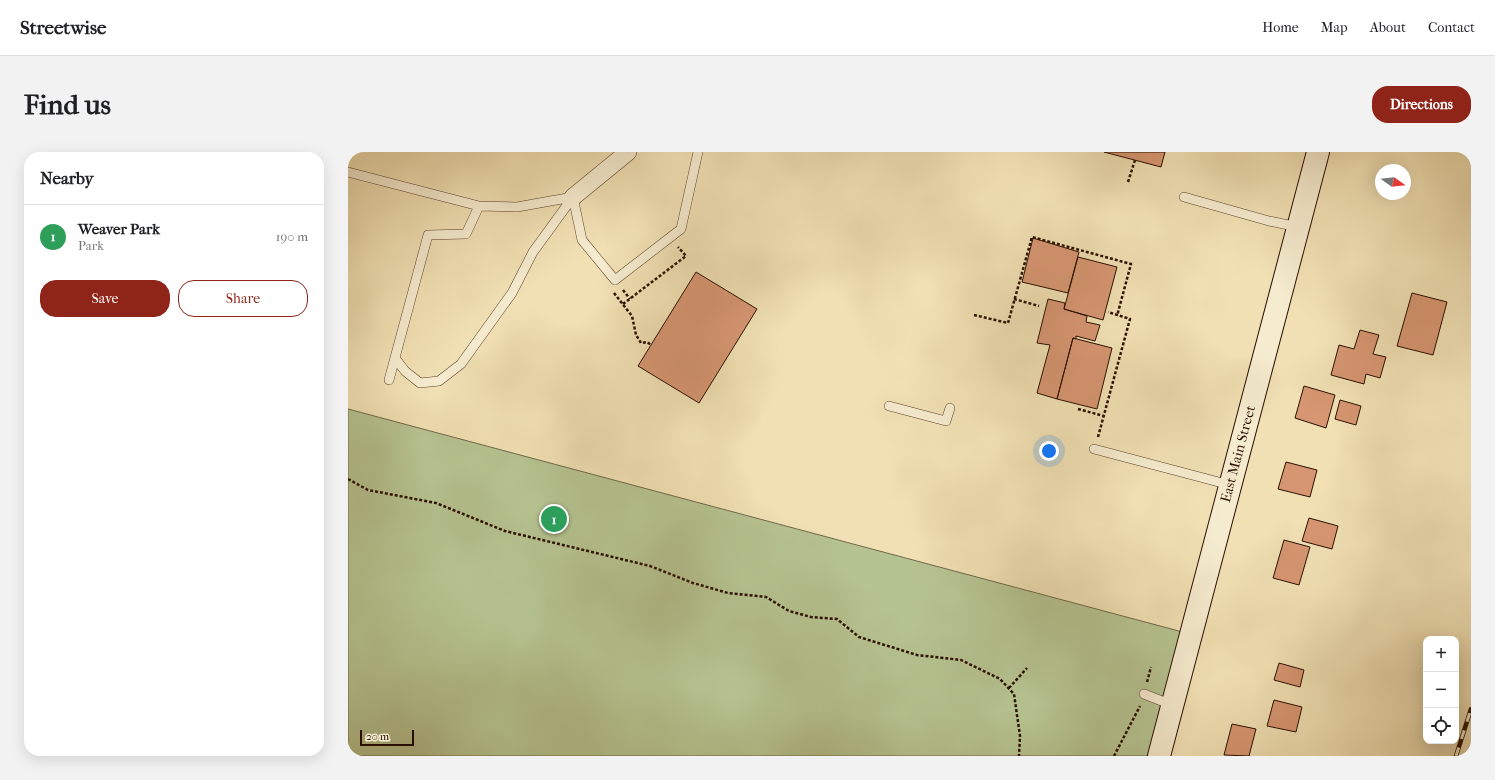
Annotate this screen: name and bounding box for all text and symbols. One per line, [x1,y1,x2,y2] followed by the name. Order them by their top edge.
[20,17,106,39] text: Streetwise
[1262,19,1299,36] text: Home
[1321,19,1348,36] text: Map
[1370,19,1406,36] text: About
[1428,19,1475,36] text: Contact
[1372,86,1471,123] button: Directions
[24,88,111,121] text: Find us
[1375,164,1411,200] north arrow
[40,168,94,188] text: Nearby
[78,220,160,238] text: Weaver Park
[51,229,55,244] text: 1
[276,229,308,244] text: 190 m
[78,238,104,253] text: Park
[40,280,170,317] button: Save
[178,280,308,317] button: Share
[1217,404,1259,504] street label: East Main Street
[1039,441,1059,461] your location
[541,504,567,534] pin: 1
[1423,636,1459,744] map controls
[1423,636,1459,672] button: +
[1423,672,1459,708] button: −
[1423,708,1459,744] button: locate
[360,728,414,747] scale bar
[366,730,389,743] text: 20 m

